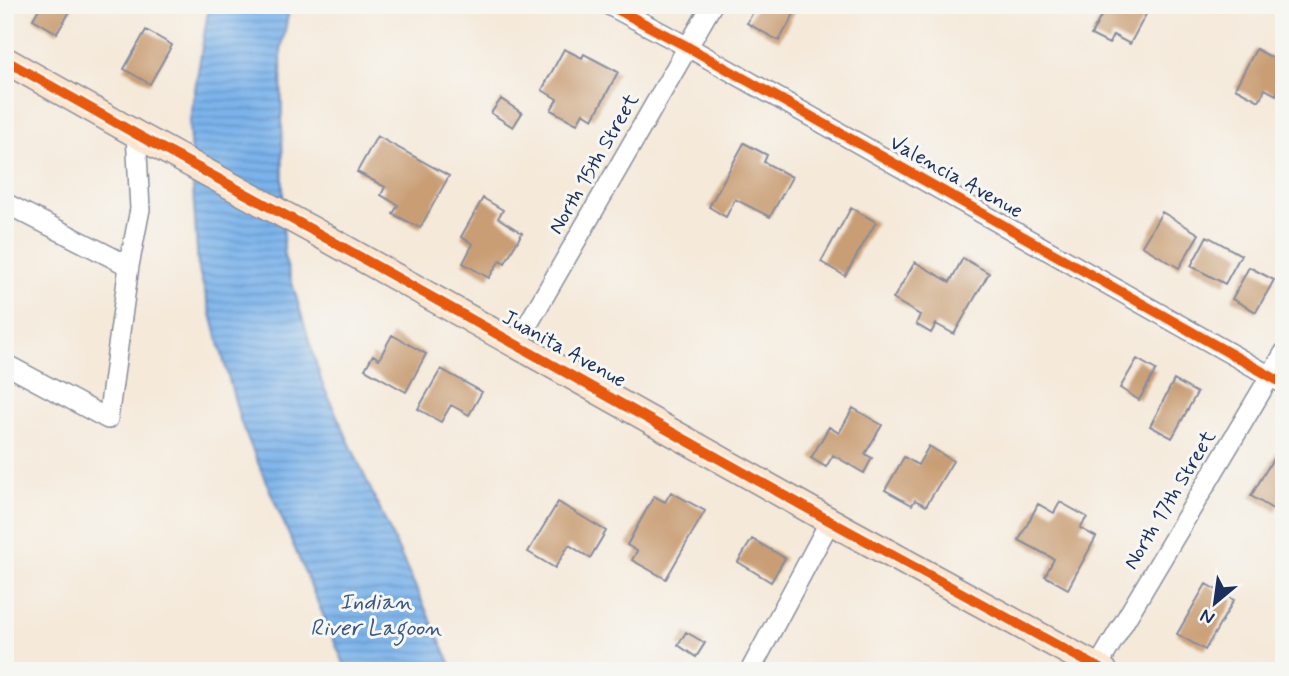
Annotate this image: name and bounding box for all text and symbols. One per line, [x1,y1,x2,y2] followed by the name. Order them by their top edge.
[542,88,646,240] street label: North 15th Street
[884,129,1028,225] street label: Valencia Avenue
[497,303,631,395] street label: Juanita Avenue
[1117,425,1223,575] street label: North 17th Street
[1180,568,1250,638] north arrow
[310,588,442,646] water label: Indian River Lagoon
[1196,603,1219,631] text: N

